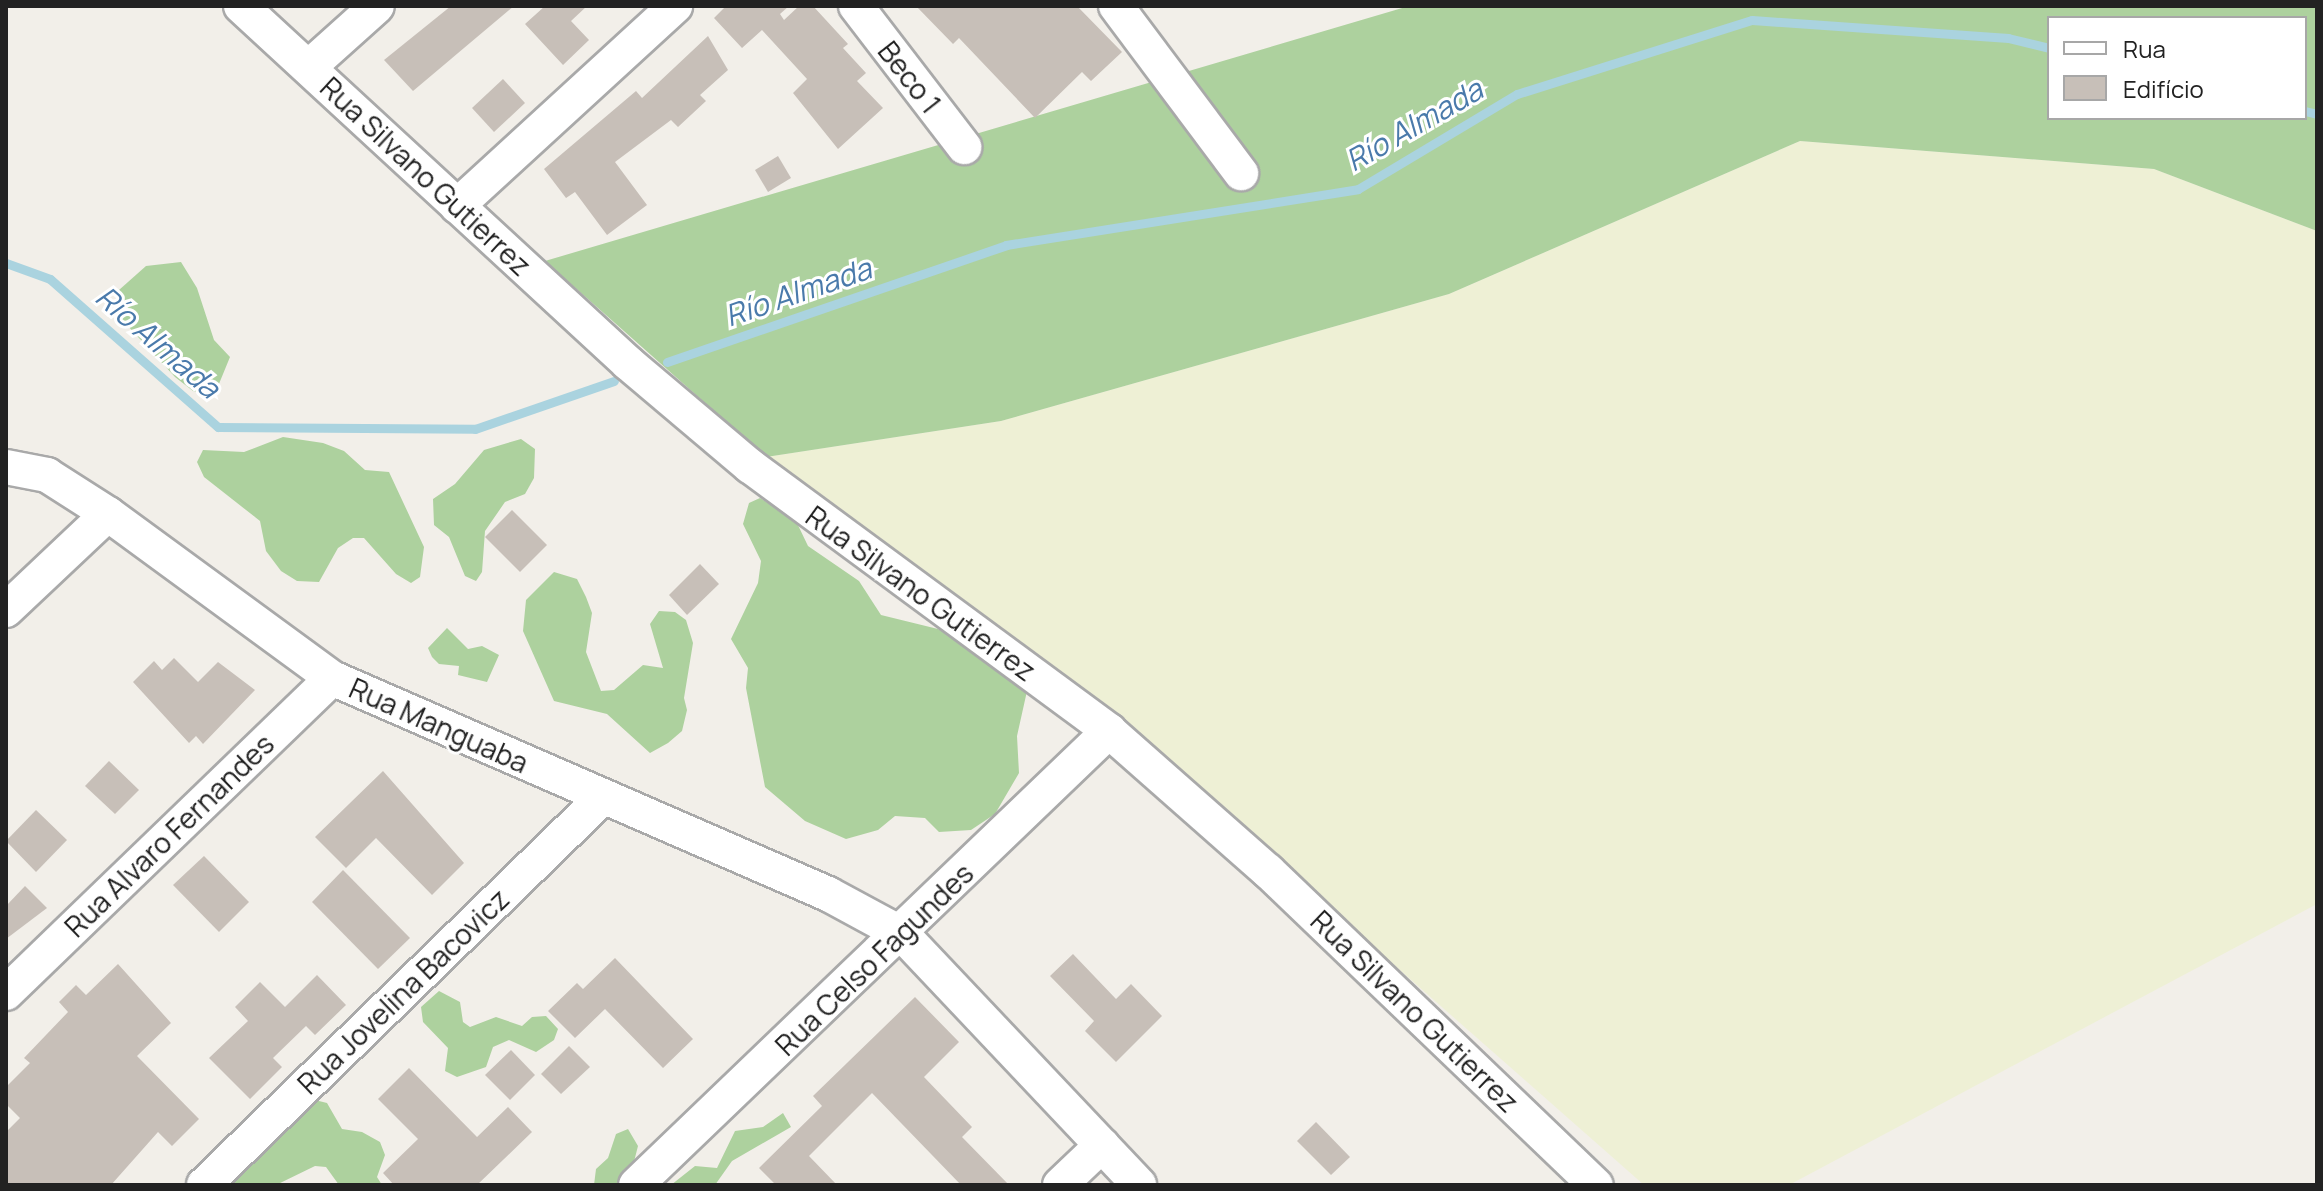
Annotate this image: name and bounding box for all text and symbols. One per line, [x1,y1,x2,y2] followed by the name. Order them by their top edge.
[2047,16,2307,120] legend
[2123,32,2166,65] text: Rua
[872,34,948,120] street label: Beco 1
[314,70,538,282] street label: Rua Silvano Gutierrez
[1339,71,1489,179] water label: Río Almada
[2123,72,2204,105] text: Edifício
[720,250,876,334] water label: Río Almada
[89,278,227,406] water label: Río Almada
[800,499,1042,687] street label: Rua Silvano Gutierrez
[344,671,534,779] street label: Rua Manguaba
[58,727,280,943] street label: Rua Alvaro Fernandes
[768,856,980,1062] street label: Rua Celso Fagundes
[291,882,515,1100] street label: Rua Jovelina Bacovicz
[1304,903,1526,1119] street label: Rua Silvano Gutierrez

